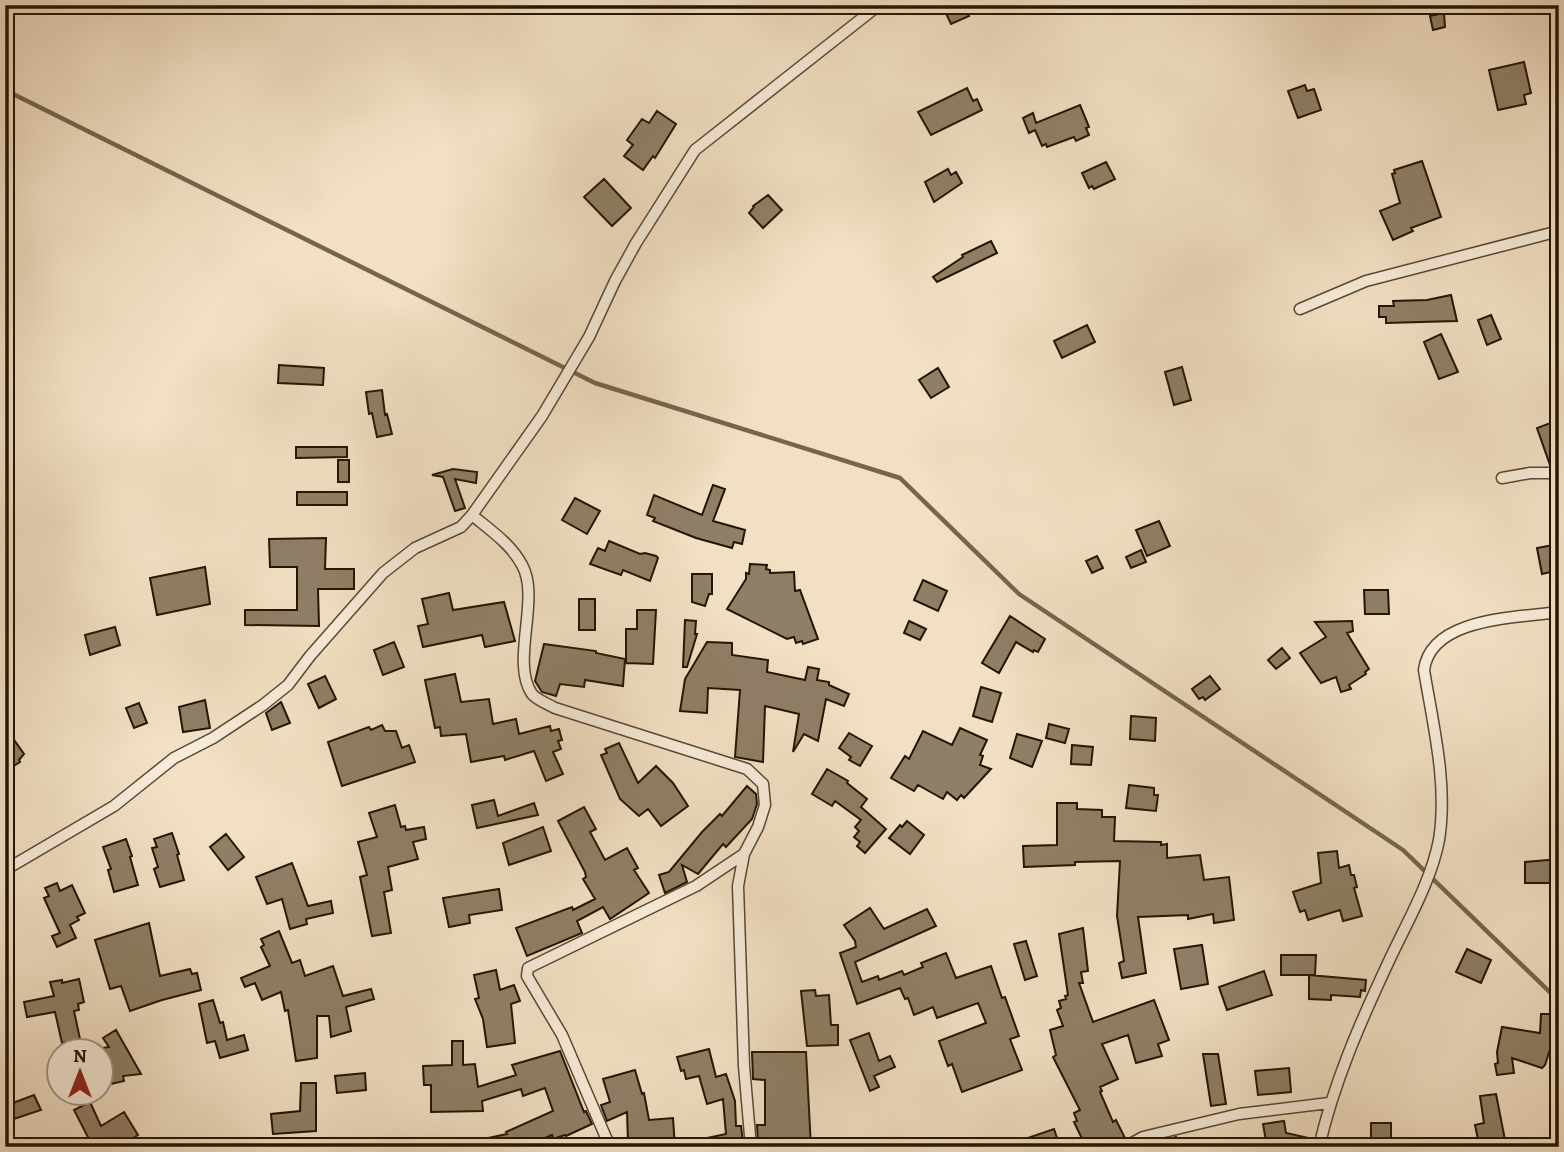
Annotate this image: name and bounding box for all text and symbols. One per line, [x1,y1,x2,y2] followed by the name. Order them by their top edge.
[46,1036,116,1106] north arrow
[73,1043,87,1069] text: N

